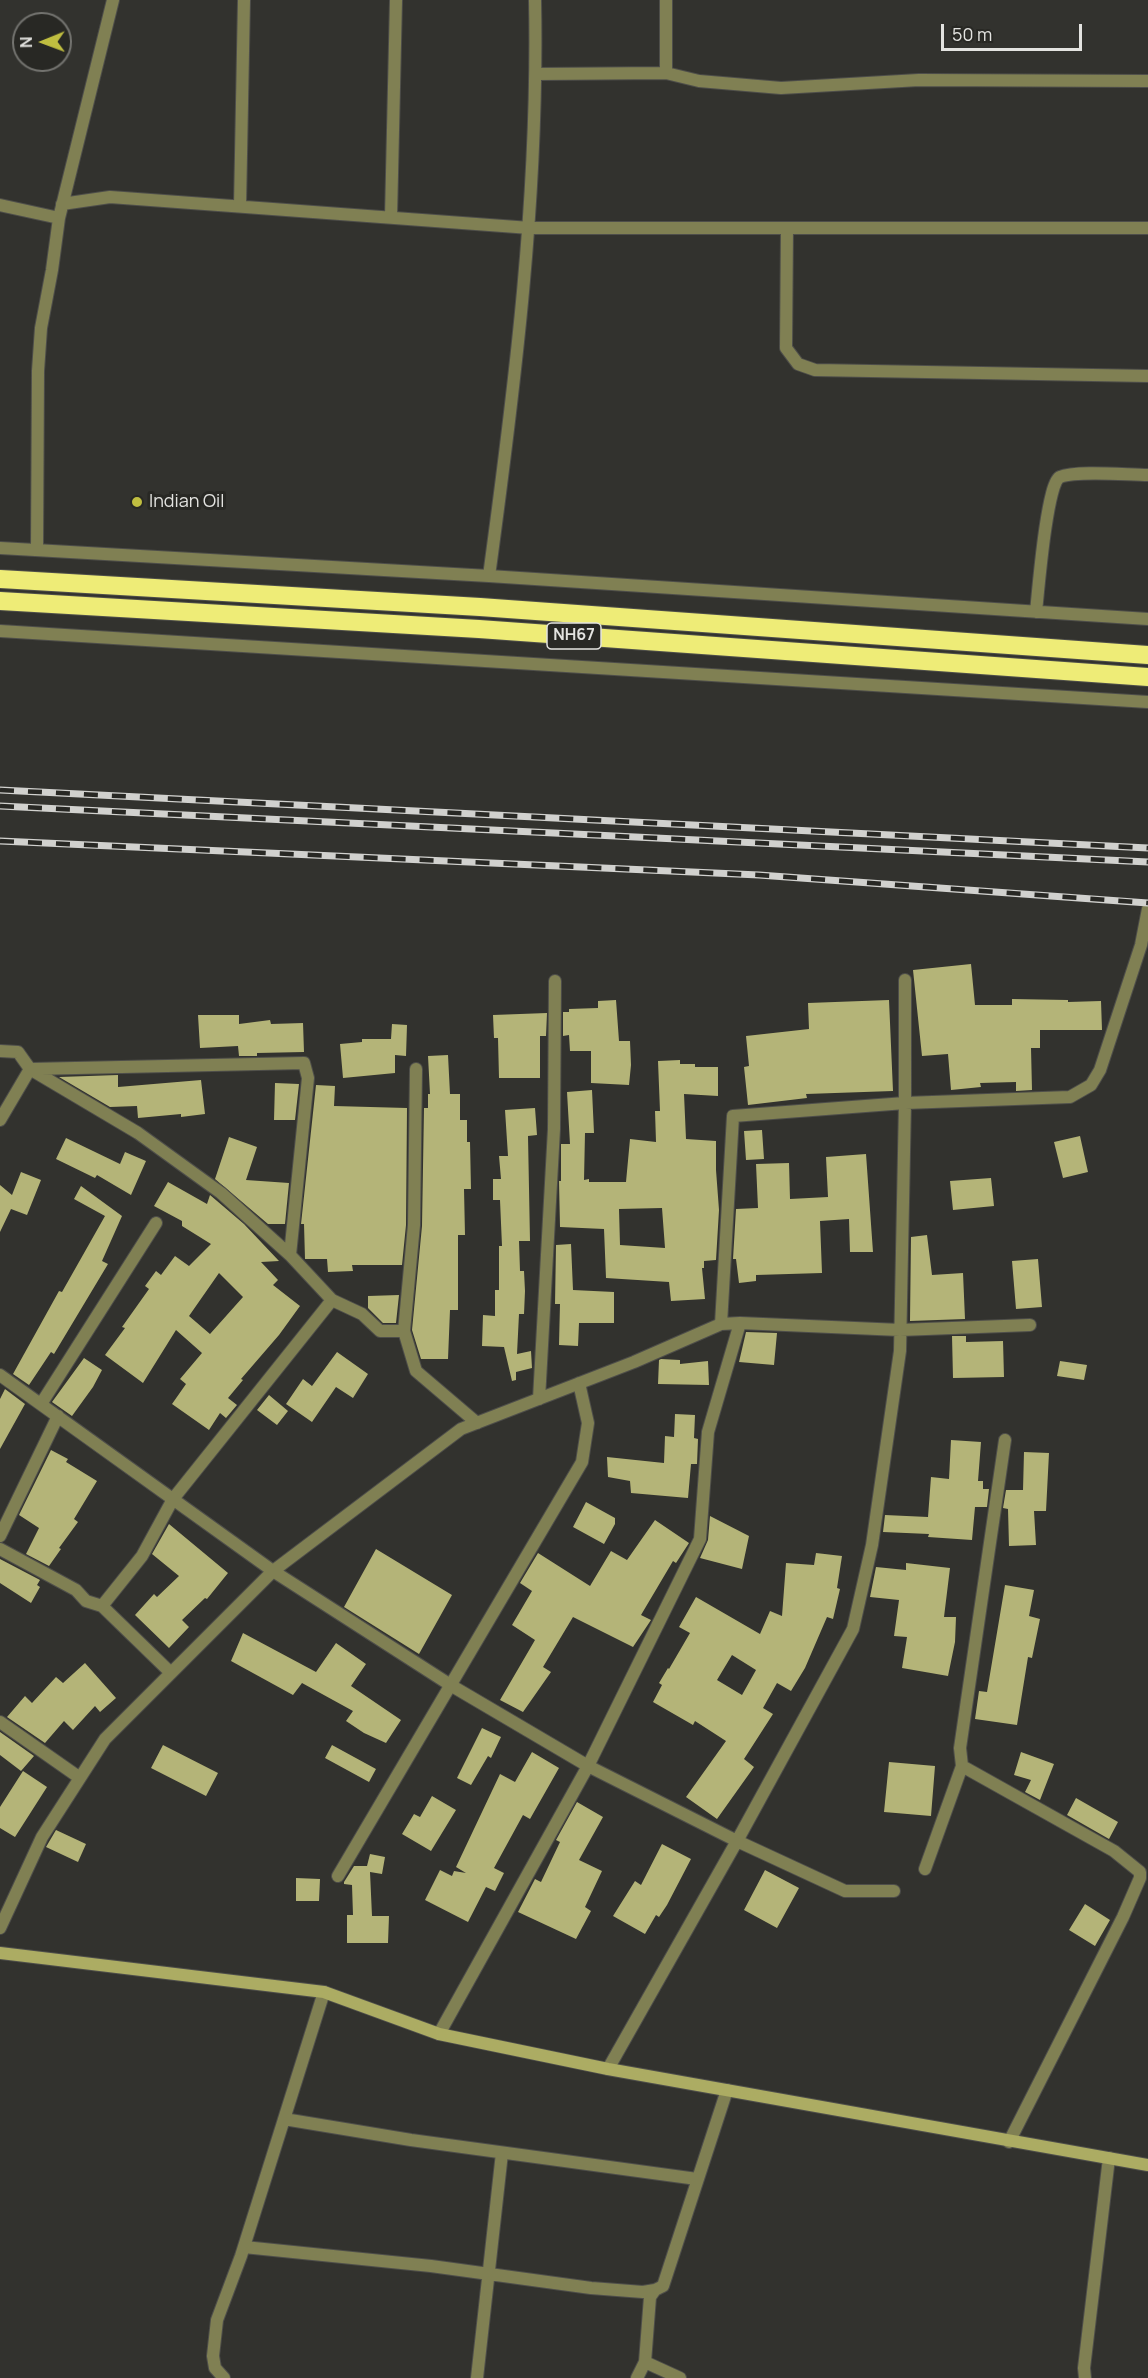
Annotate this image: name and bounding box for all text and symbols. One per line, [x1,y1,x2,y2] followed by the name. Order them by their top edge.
[12,12,72,72] north arrow
[944,12,1085,50] scale bar
[952,22,992,46] text: 50 m
[15,36,37,48] text: N
[149,491,224,513] place label: Indian Oil
[130,495,144,509] marker: Indian Oil
[547,623,601,649] road number: NH67

